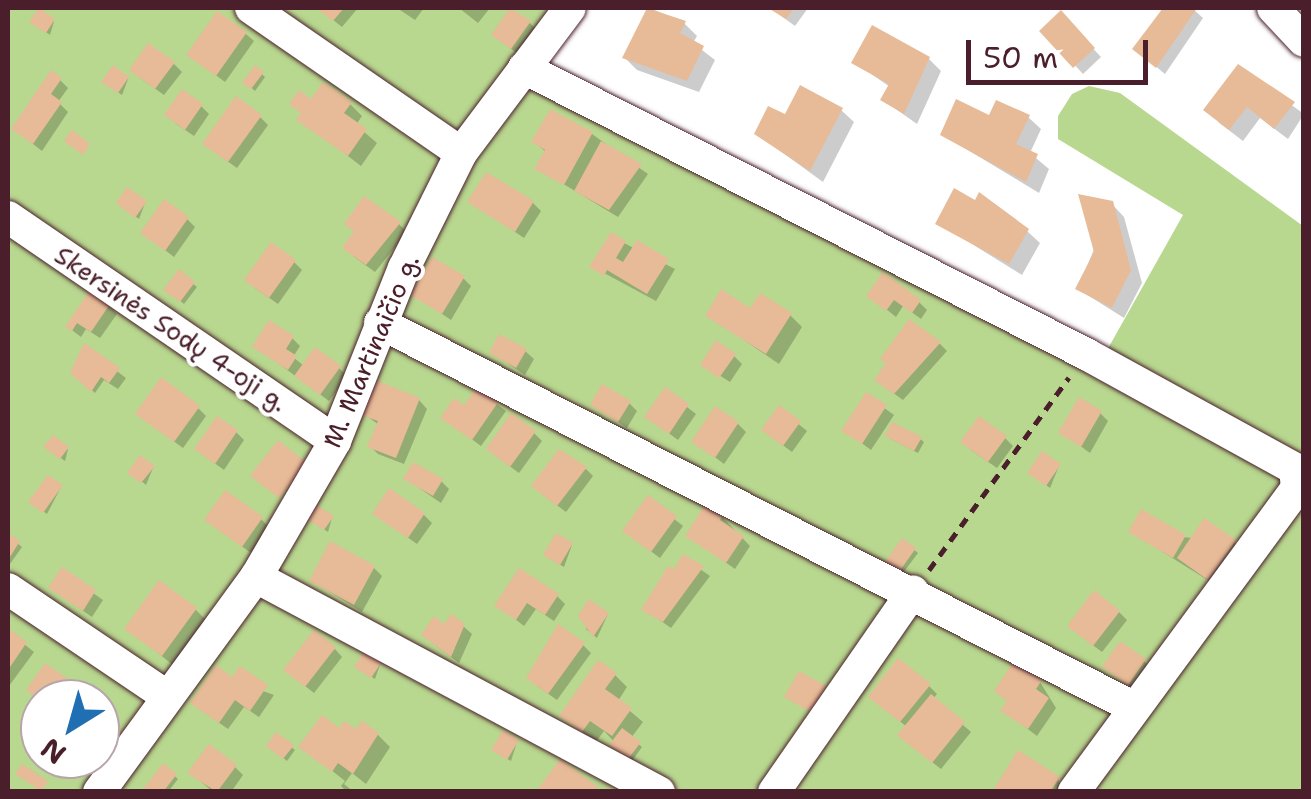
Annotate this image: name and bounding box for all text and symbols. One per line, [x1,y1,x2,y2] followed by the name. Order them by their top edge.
[971,20,1154,82] scale bar
[983,37,1058,78] text: 50 m
[49,240,293,418] street label: Skersinės Sodų 4-oji g.
[317,250,425,452] street label: M. Martinaičio g.
[20,679,120,779] north arrow
[33,730,73,773] text: N

